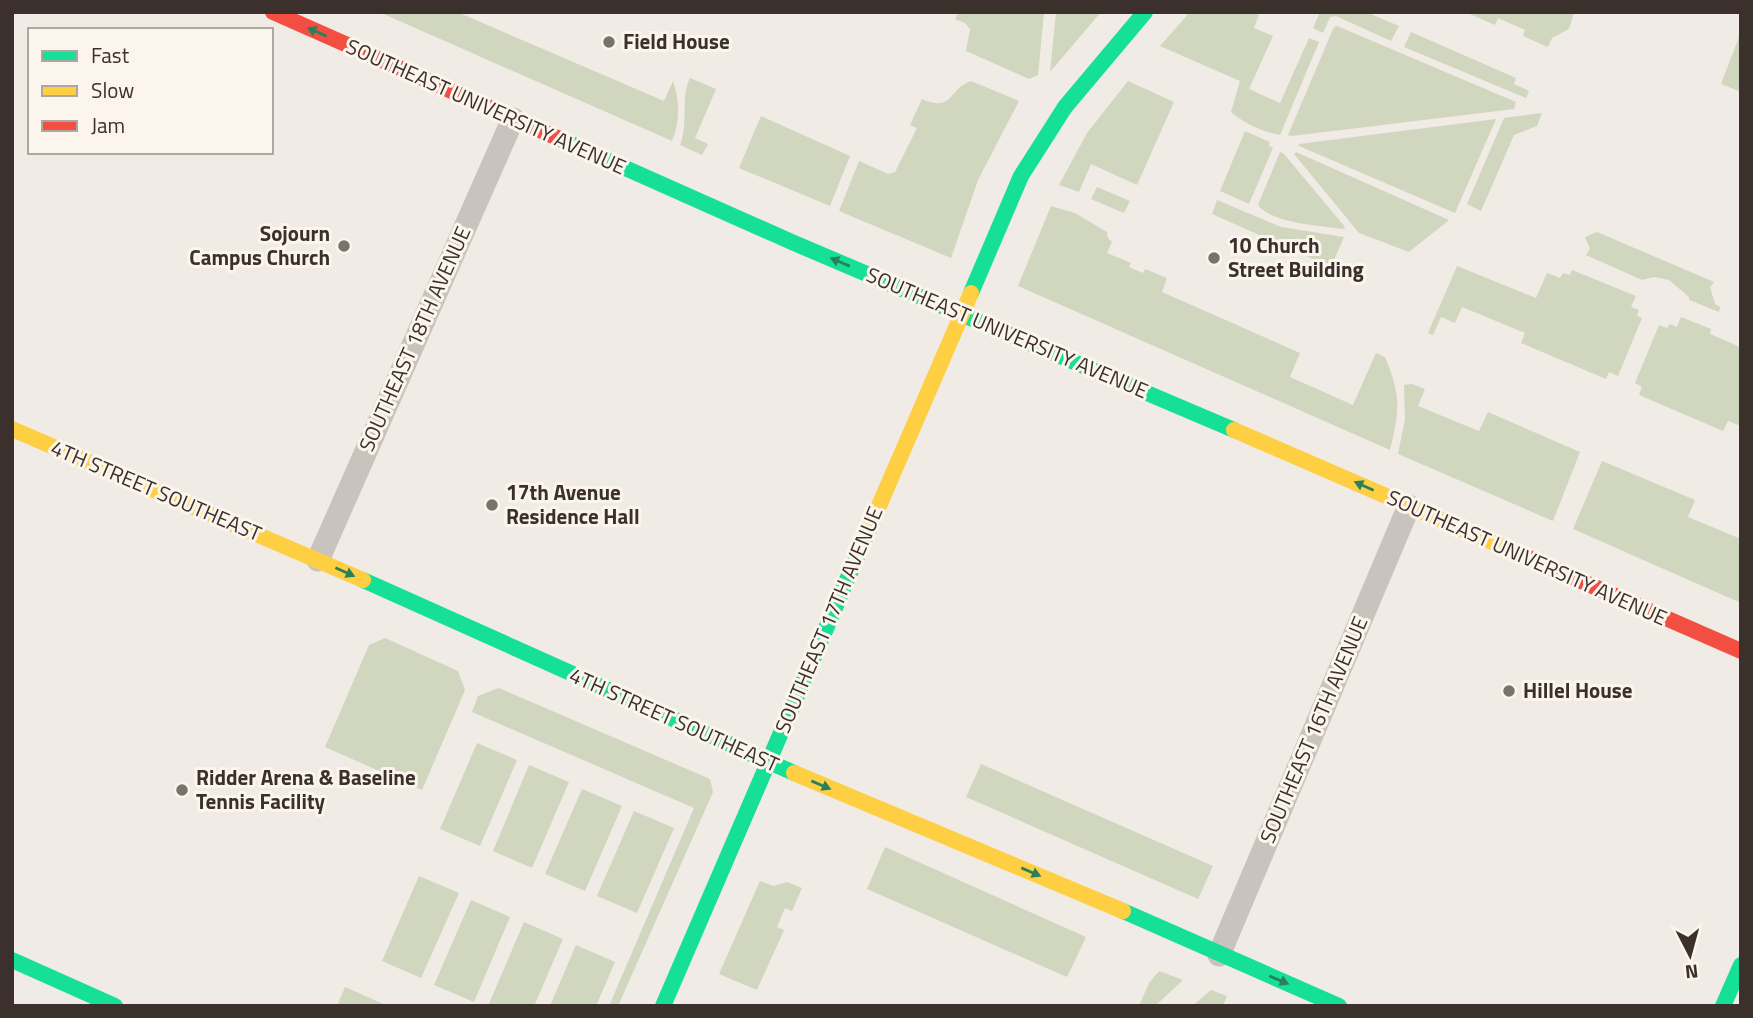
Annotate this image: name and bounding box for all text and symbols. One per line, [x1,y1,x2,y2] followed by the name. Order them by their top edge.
[623,25,730,57] place label: Field House
[307,26,328,37] one-way arrow
[28,28,273,154] legend
[341,30,631,182] street label: SOUTHEAST UNIVERSITY AVENUE
[601,34,617,50] marker: Field House
[91,39,130,71] text: Fast
[91,74,134,106] text: Slow
[91,109,125,141] text: Jam
[189,217,330,273] place label: Sojourn Campus Church
[350,221,478,456] street label: SOUTHEAST 18TH AVENUE
[1228,229,1364,285] place label: 10 Church Street Building
[336,238,352,254] marker: Sojourn Campus Church
[1206,250,1222,266] marker: 10 Church Street Building
[829,256,850,267] one-way arrow
[862,258,1153,406] street label: SOUTHEAST UNIVERSITY AVENUE
[46,431,267,549] street label: 4TH STREET SOUTHEAST
[506,476,640,532] place label: 17th Avenue Residence Hall
[1354,480,1374,492] one-way arrow
[1382,481,1672,633] street label: SOUTHEAST UNIVERSITY AVENUE
[484,497,500,513] marker: 17th Avenue Residence Hall
[766,501,890,738] street label: SOUTHEAST 17TH AVENUE
[335,566,355,578] one-way arrow
[1251,611,1375,848] street label: SOUTHEAST 16TH AVENUE
[565,658,784,780] street label: 4TH STREET SOUTHEAST
[1523,674,1632,706] place label: Hillel House
[1501,683,1517,699] marker: Hillel House
[196,761,416,817] place label: Ridder Arena & Baseline Tennis Facility
[810,780,831,791] one-way arrow
[174,782,190,798] marker: Ridder Arena & Baseline Tennis Facility
[1020,867,1041,878] one-way arrow
[1655,920,1725,990] north arrow
[1684,957,1700,988] text: N
[1268,975,1289,986] one-way arrow

